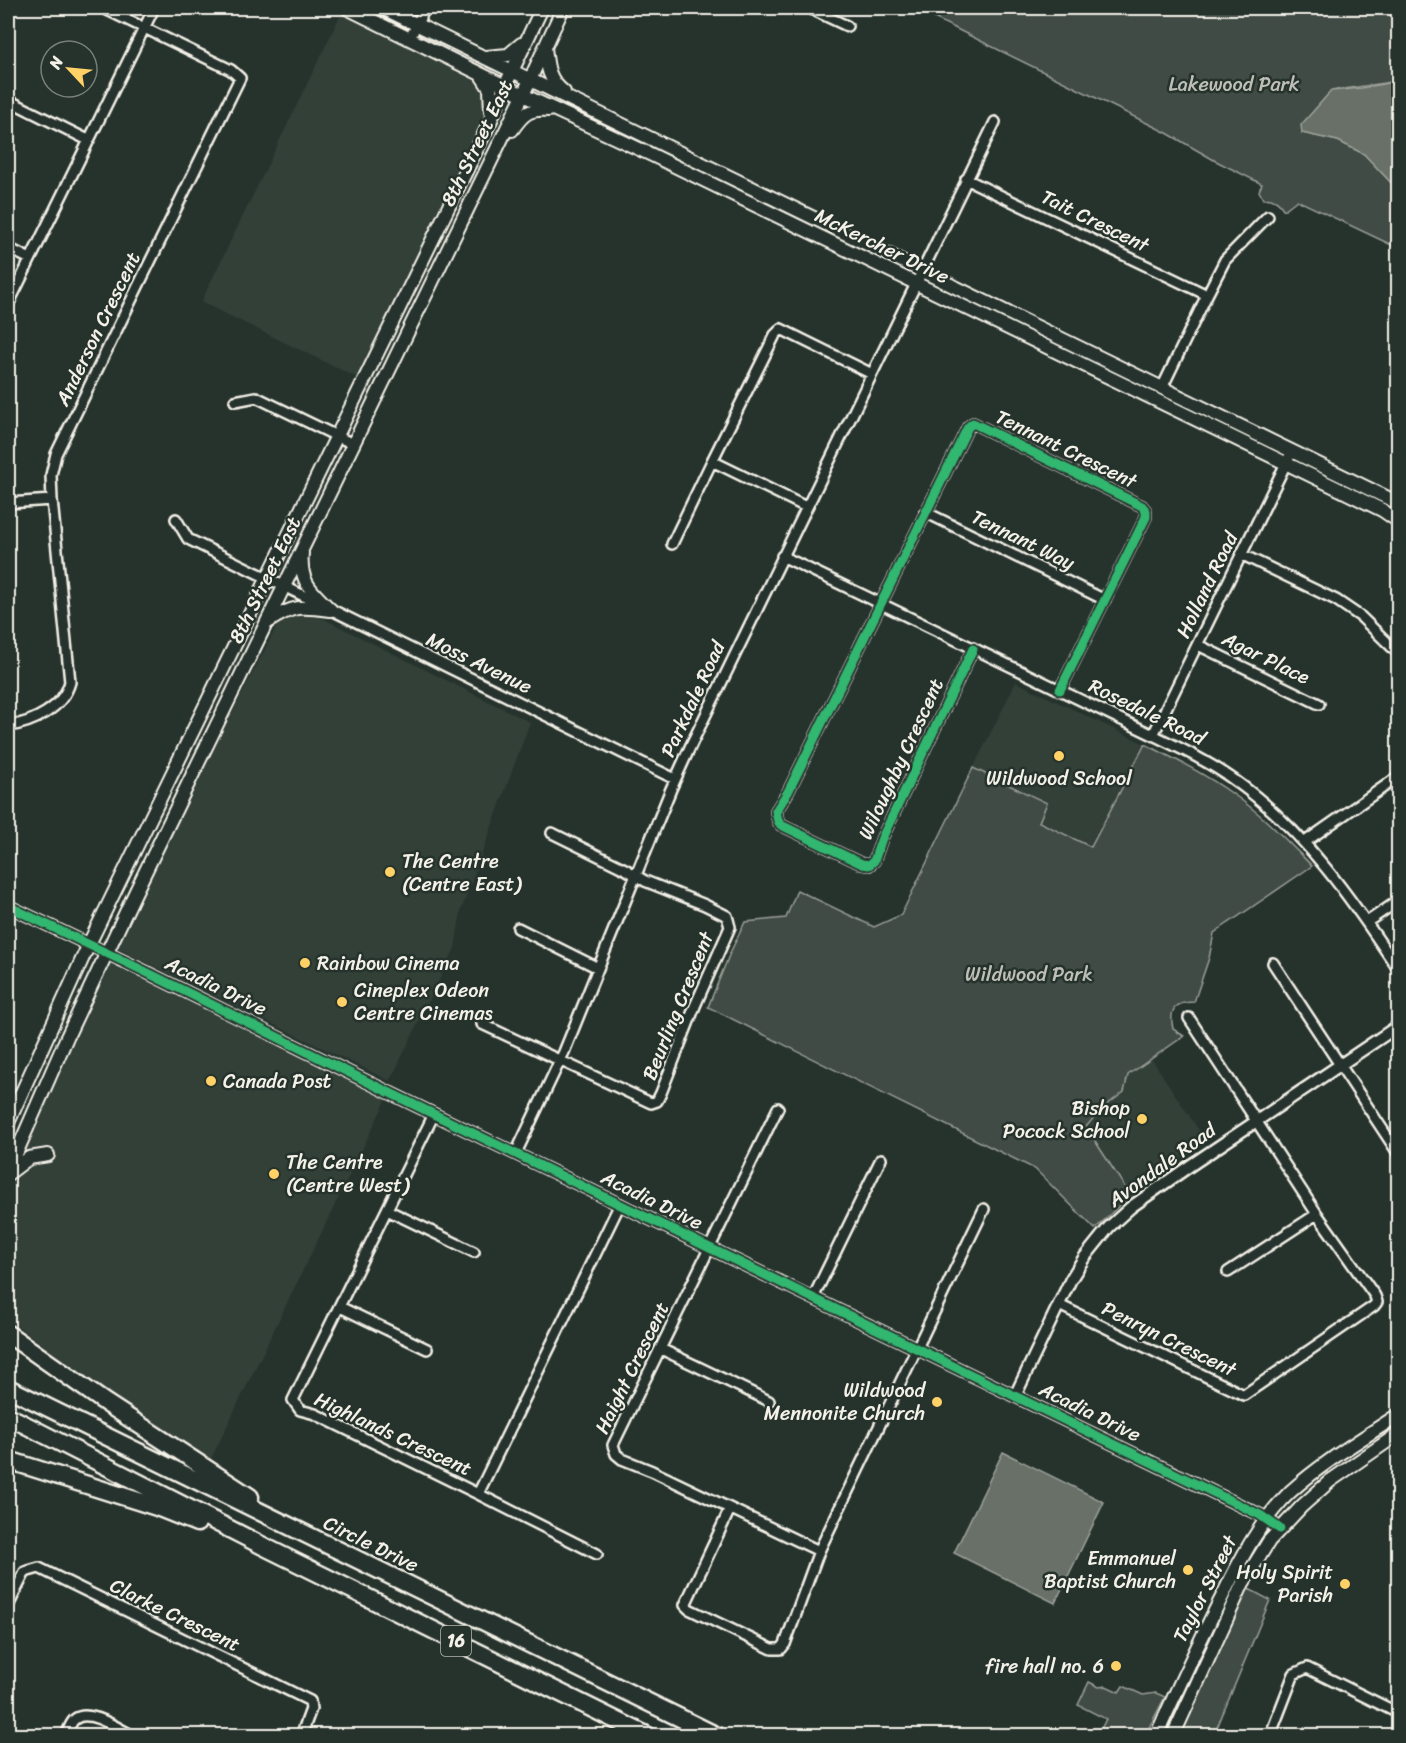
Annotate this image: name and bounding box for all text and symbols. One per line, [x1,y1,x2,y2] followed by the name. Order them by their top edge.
[39,39,99,99] north arrow
[40,50,72,75] text: N
[1169,67,1300,102] park label: Lakewood Park
[431,73,523,213] street label: 8th Street East
[1035,180,1156,263] street label: Tait Crescent
[809,198,955,294] street label: McKercher Drive
[45,246,151,413] street label: Anderson Crescent
[989,400,1144,499] street label: Tennant Crescent
[965,500,1081,581] street label: Tennant Way
[219,510,311,650] street label: 8th Street East
[1166,524,1249,644] street label: Holland Road
[1215,621,1316,695] street label: Agar Place
[420,622,538,704] street label: Moss Avenue
[651,634,736,763] street label: Parkdale Road
[1083,669,1213,756] street label: Rosedale Road
[848,672,954,846] street label: Wiloughby Crescent
[1052,749,1066,763] marker: Wildwood School
[986,761,1133,796] place label: Wildwood School
[402,844,522,902] place label: The Centre (Centre East)
[383,865,397,879] marker: The Centre (Centre East)
[632,926,724,1086] street label: Beurling Crescent
[158,946,273,1026] street label: Acadia Drive
[317,946,460,981] place label: Rainbow Cinema
[298,956,312,970] marker: Rainbow Cinema
[965,957,1093,992] park label: Wildwood Park
[354,973,493,1031] place label: Cineplex Odeon Centre Cinemas
[335,995,349,1009] marker: Cineplex Odeon Centre Cinemas
[223,1064,332,1099] place label: Canada Post
[204,1074,218,1088] marker: Canada Post
[1003,1091,1130,1149] place label: Bishop Pocock School
[1135,1112,1149,1126] marker: Bishop Pocock School
[1099,1113,1225,1217] street label: Avondale Road
[286,1145,410,1203] place label: The Centre (Centre West)
[594,1160,709,1240] street label: Acadia Drive
[267,1167,281,1181] marker: The Centre (Centre West)
[1096,1291,1243,1387] street label: Penryn Crescent
[585,1296,679,1440] street label: Haight Crescent
[1032,1372,1147,1452] street label: Acadia Drive
[764,1373,926,1431] place label: Wildwood Mennonite Church
[308,1382,478,1486] street label: Highlands Crescent
[930,1395,944,1409] marker: Wildwood Mennonite Church
[317,1506,425,1582] street label: Circle Drive
[1163,1528,1247,1649] street label: Taylor Street
[1044,1541,1177,1599] place label: Emmanuel Baptist Church
[1236,1555,1333,1613] place label: Holy Spirit Parish
[1181,1563,1195,1577] marker: Emmanuel Baptist Church
[104,1568,247,1662] street label: Clarke Crescent
[1338,1577,1352,1591] marker: Holy Spirit Parish
[441,1626,471,1656] road number: 16
[985,1649,1104,1684] place label: fire hall no. 6
[1109,1659,1123,1673] marker: fire hall no. 6

